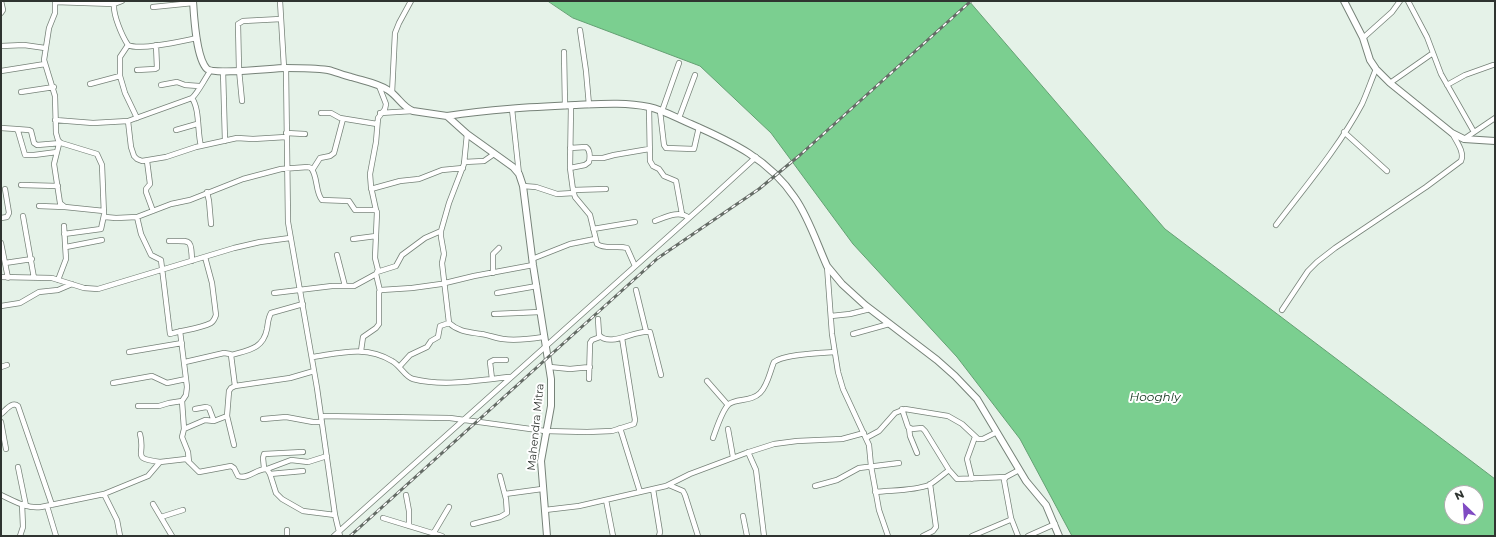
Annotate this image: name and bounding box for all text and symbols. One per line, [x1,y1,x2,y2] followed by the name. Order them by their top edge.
[525,383,547,471] street label: Mahendra Mitra
[1130,390,1180,404] water label: Hooghly
[1444,485,1484,525] north arrow
[1452,487,1466,503] text: N

